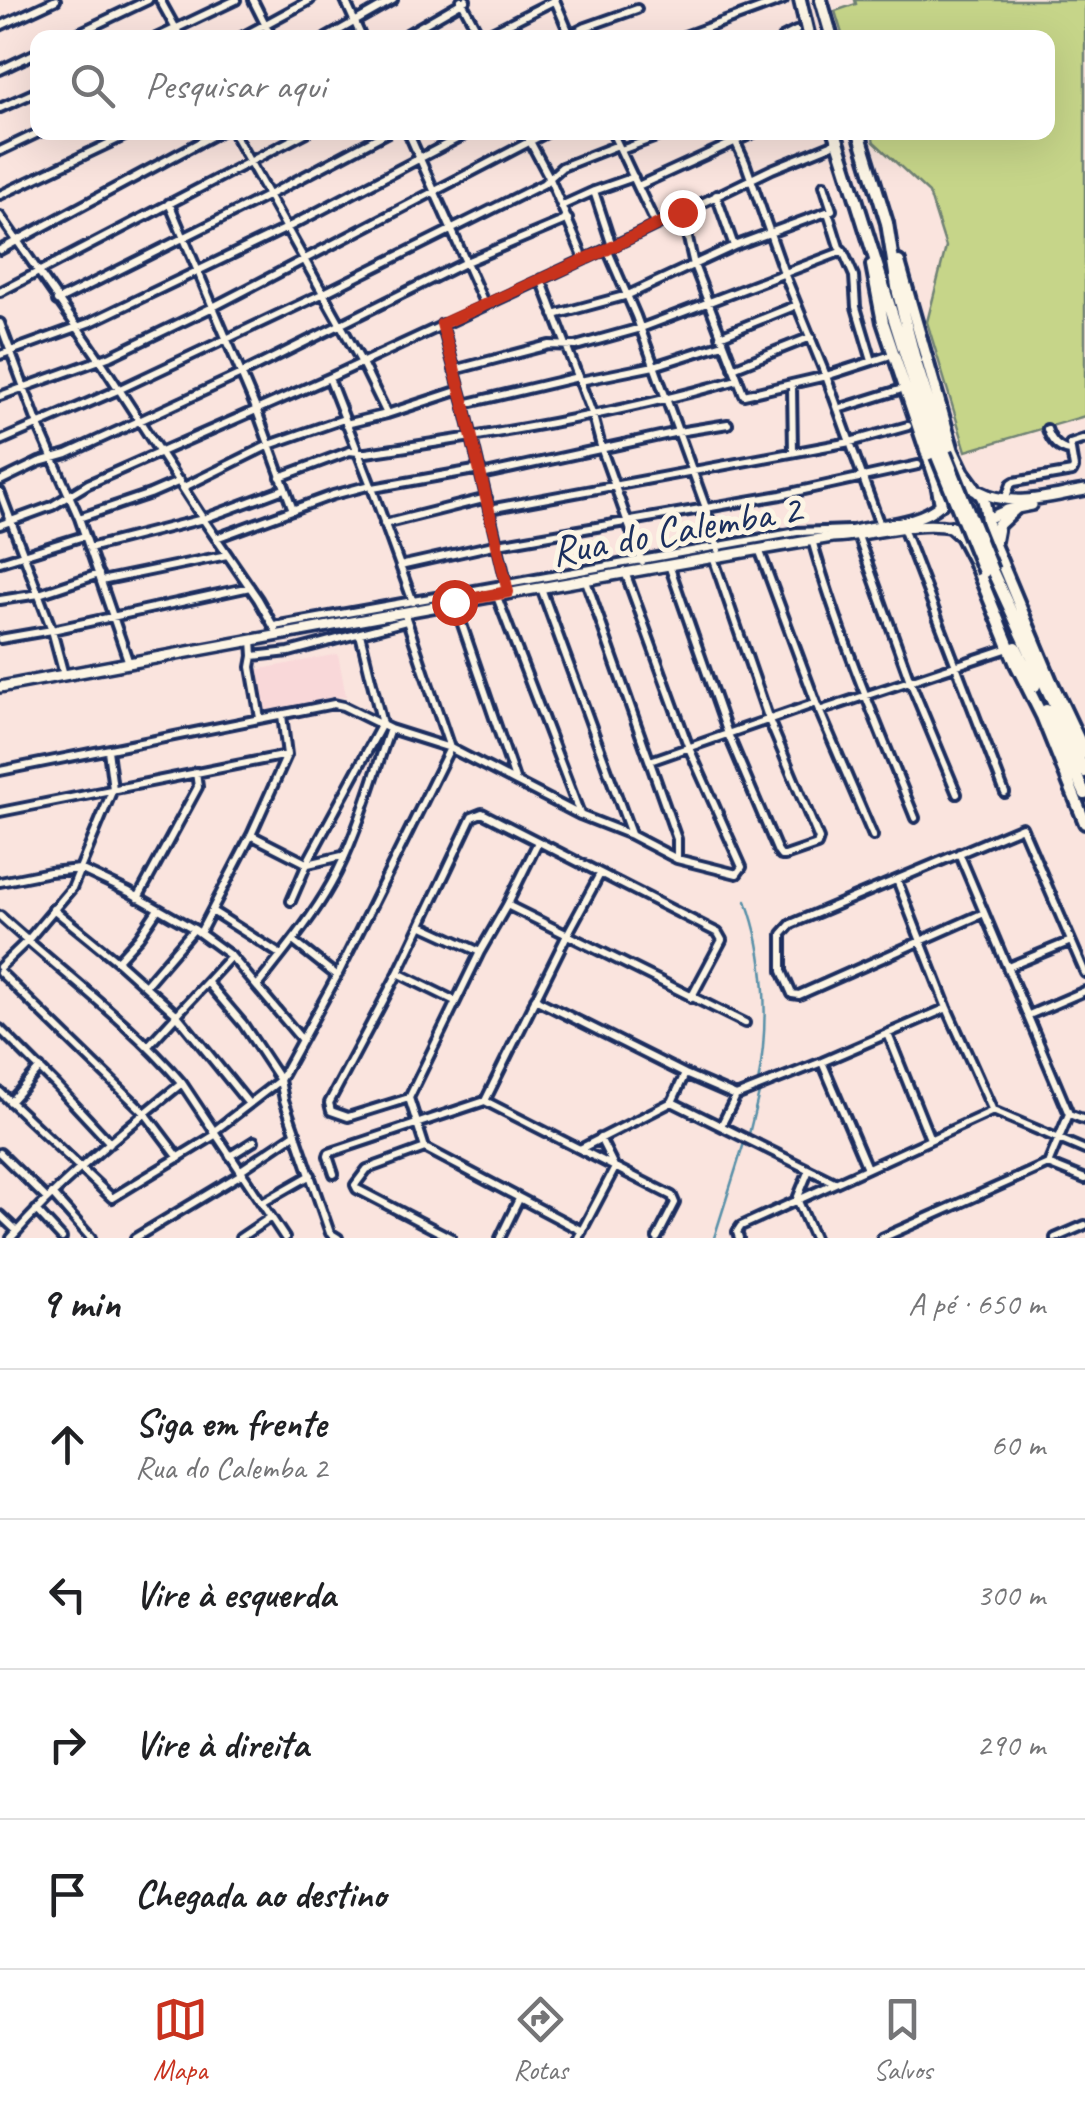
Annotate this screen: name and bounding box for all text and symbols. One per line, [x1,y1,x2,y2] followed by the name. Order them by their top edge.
[30,30,1055,140] search box
[65,58,120,113] icon: search
[145,62,326,109] text: Pesquisar aqui
[660,190,706,236] route end
[547,481,808,578] street label: Rua do Calemba 2
[432,580,478,626] route start
[40,1277,120,1330] text: 9 min
[908,1283,1045,1324] text: A pé · 650 m
[135,1400,326,1447] text: Siga em frente
[40,1417,95,1472] icon: ahead
[991,1424,1045,1465] text: 60 m
[135,1447,327,1488] text: Rua do Calemba 2
[40,1567,95,1622] icon: left
[135,1571,335,1618] text: Vire à esquerda
[976,1574,1045,1615] text: 300 m
[40,1717,95,1772] icon: right
[135,1721,309,1768] text: Vire à direita
[976,1724,1045,1765] text: 290 m
[40,1867,95,1922] icon: arrive
[135,1871,386,1918] text: Chegada ao destino
[153,1992,208,2087] tab: Mapa
[513,1992,568,2087] tab: Rotas
[873,1992,932,2087] tab: Salvos

